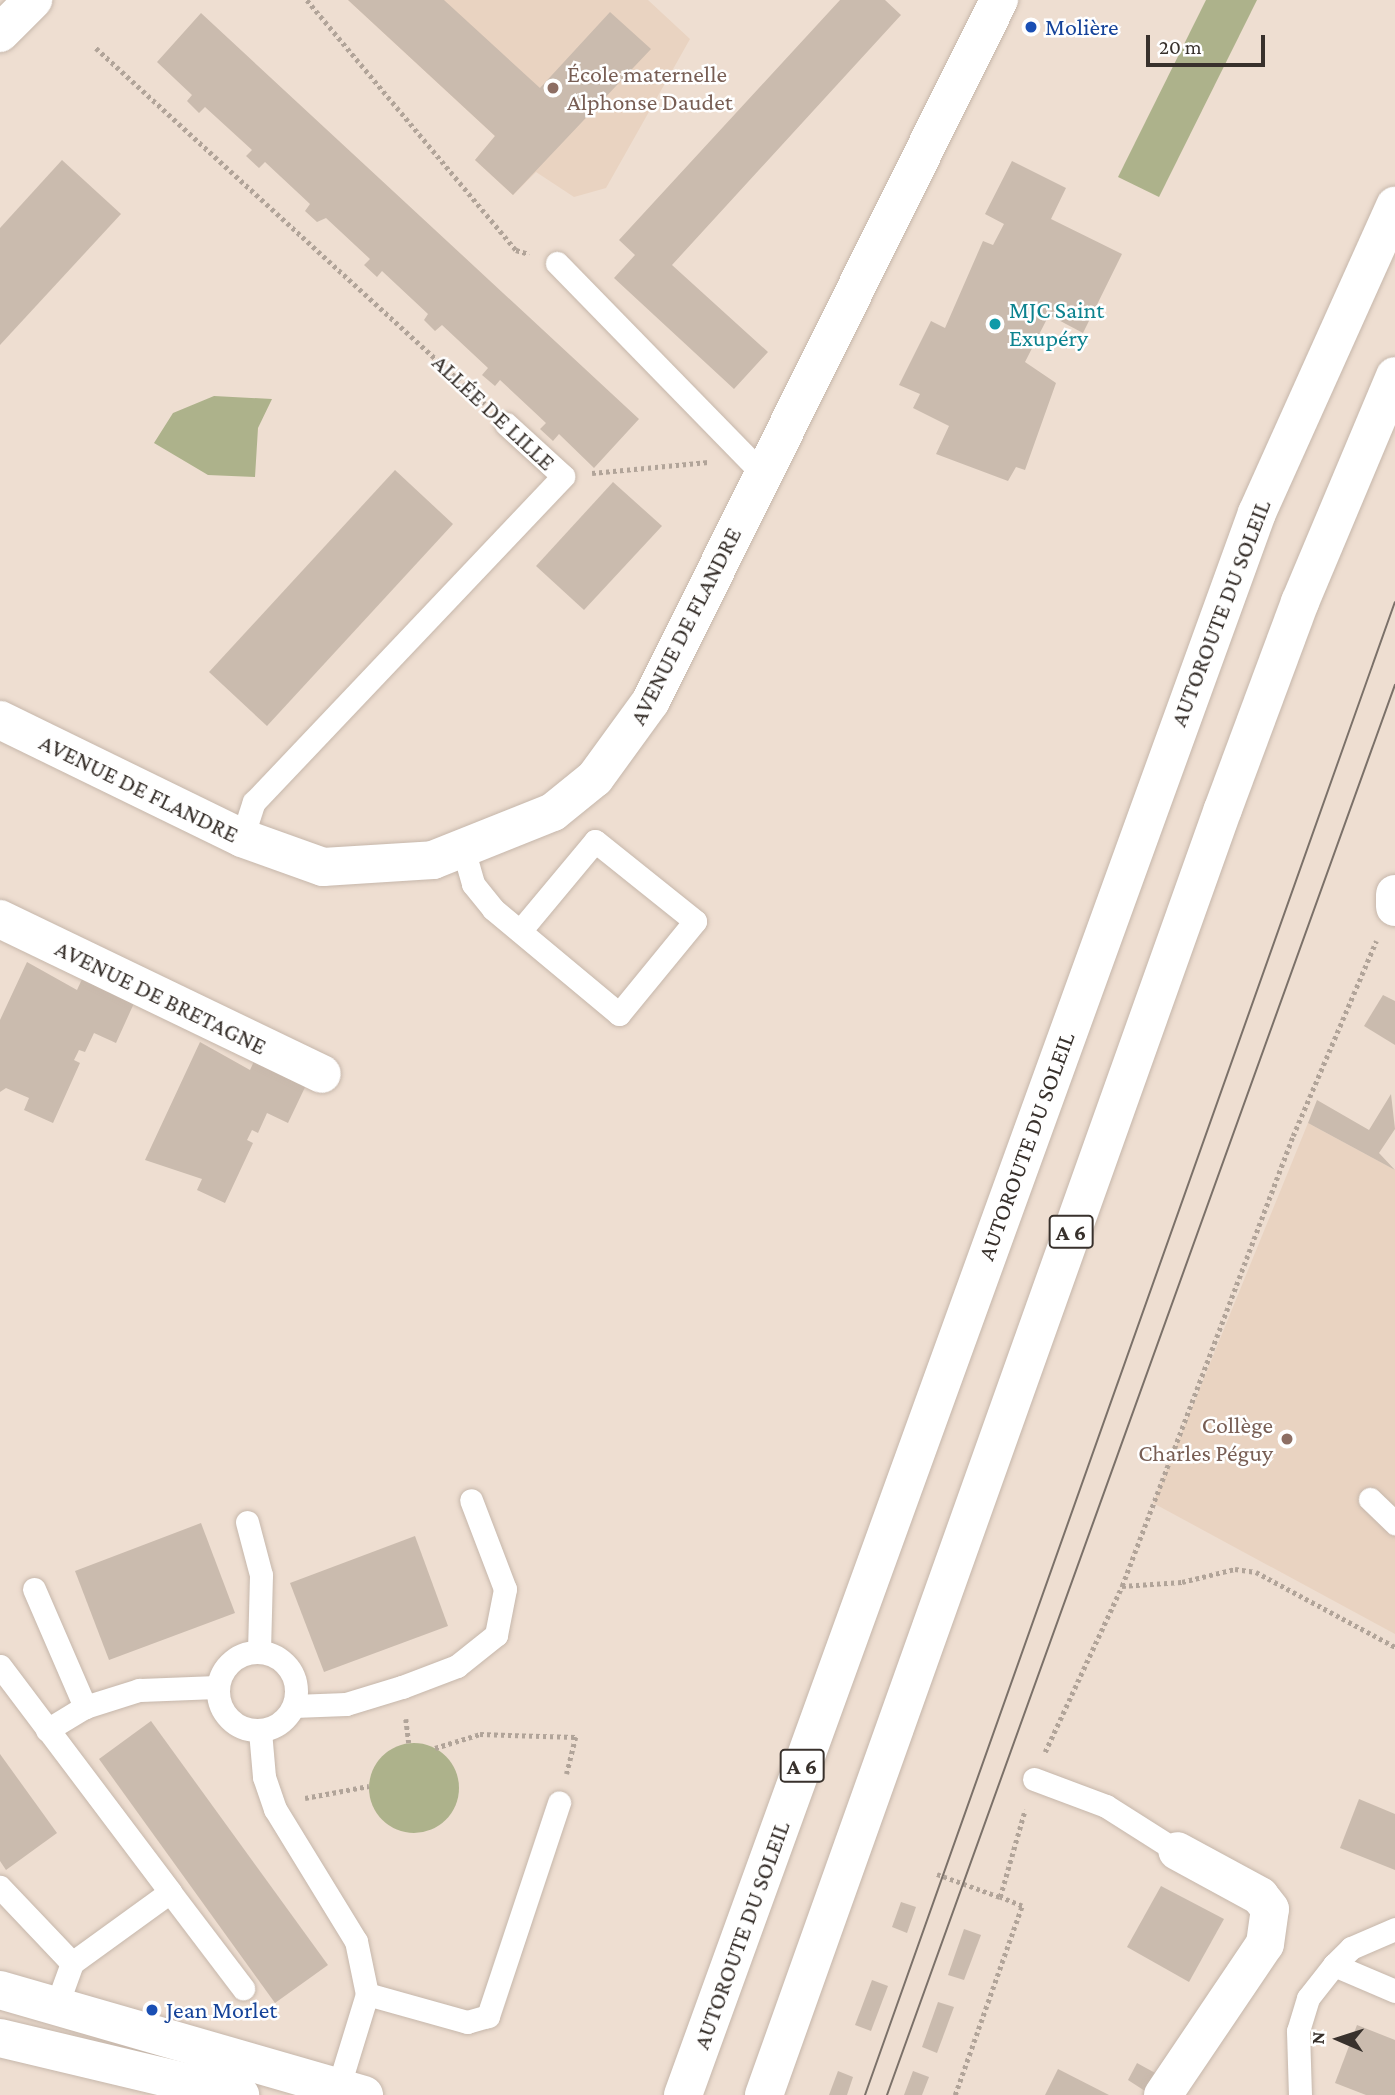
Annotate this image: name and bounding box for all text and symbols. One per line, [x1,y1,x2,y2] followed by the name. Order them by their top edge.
[1045,13,1119,41] place label: Molière
[1023,19,1039,35] marker: Molière
[1150,21,1269,65] scale bar
[1159,35,1202,59] text: 20 m
[567,60,733,116] place label: École maternelle Alphonse Daudet
[545,80,561,96] marker: École maternelle Alphonse Daudet
[1009,296,1104,352] place label: MJC Saint Exupéry
[987,316,1003,332] marker: MJC Saint Exupéry
[426,348,562,476] street label: ALLÉE DE LILLE
[1163,495,1277,731] street label: AUTOROUTE DU SOLEIL
[623,522,747,730] street label: AVENUE DE FLANDRE
[35,727,243,849] street label: AVENUE DE FLANDRE
[51,933,271,1061] street label: AVENUE DE BRETAGNE
[971,1028,1081,1264] street label: AUTOROUTE DU SOLEIL
[1048,1212,1094,1252] road number: A 6
[1138,1411,1273,1467] place label: Collège Charles Péguy
[1279,1431,1295,1447] marker: Collège Charles Péguy
[779,1746,825,1786] road number: A 6
[686,1817,796,2053] street label: AUTOROUTE DU SOLEIL
[166,1996,277,2024] place label: Jean Morlet
[144,2002,160,2018] marker: Jean Morlet
[1304,2004,1374,2074] north arrow
[1307,2031,1328,2045] text: N

